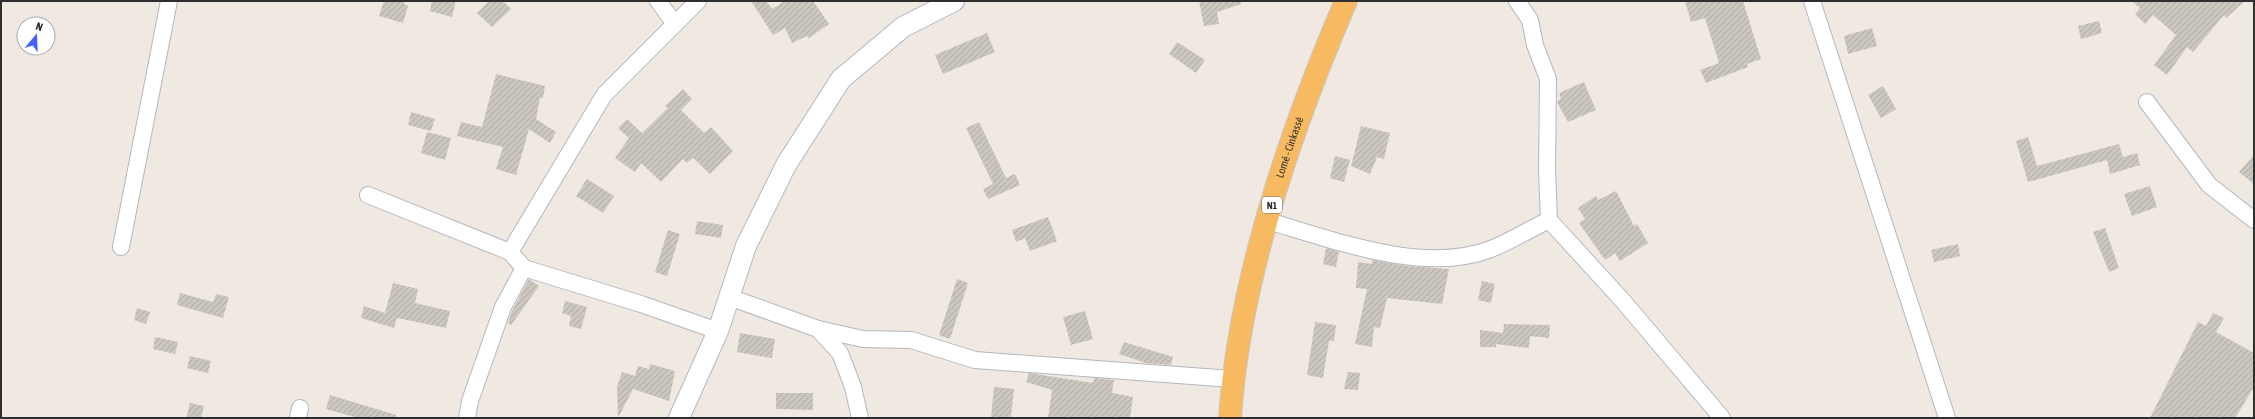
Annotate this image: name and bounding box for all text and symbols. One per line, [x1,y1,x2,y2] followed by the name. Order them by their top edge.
[16,16,56,56] north arrow
[34,20,44,33] text: N
[1274,115,1305,179] street label: Lomé - Cinkassé
[1262,197,1282,213] road number: N1

